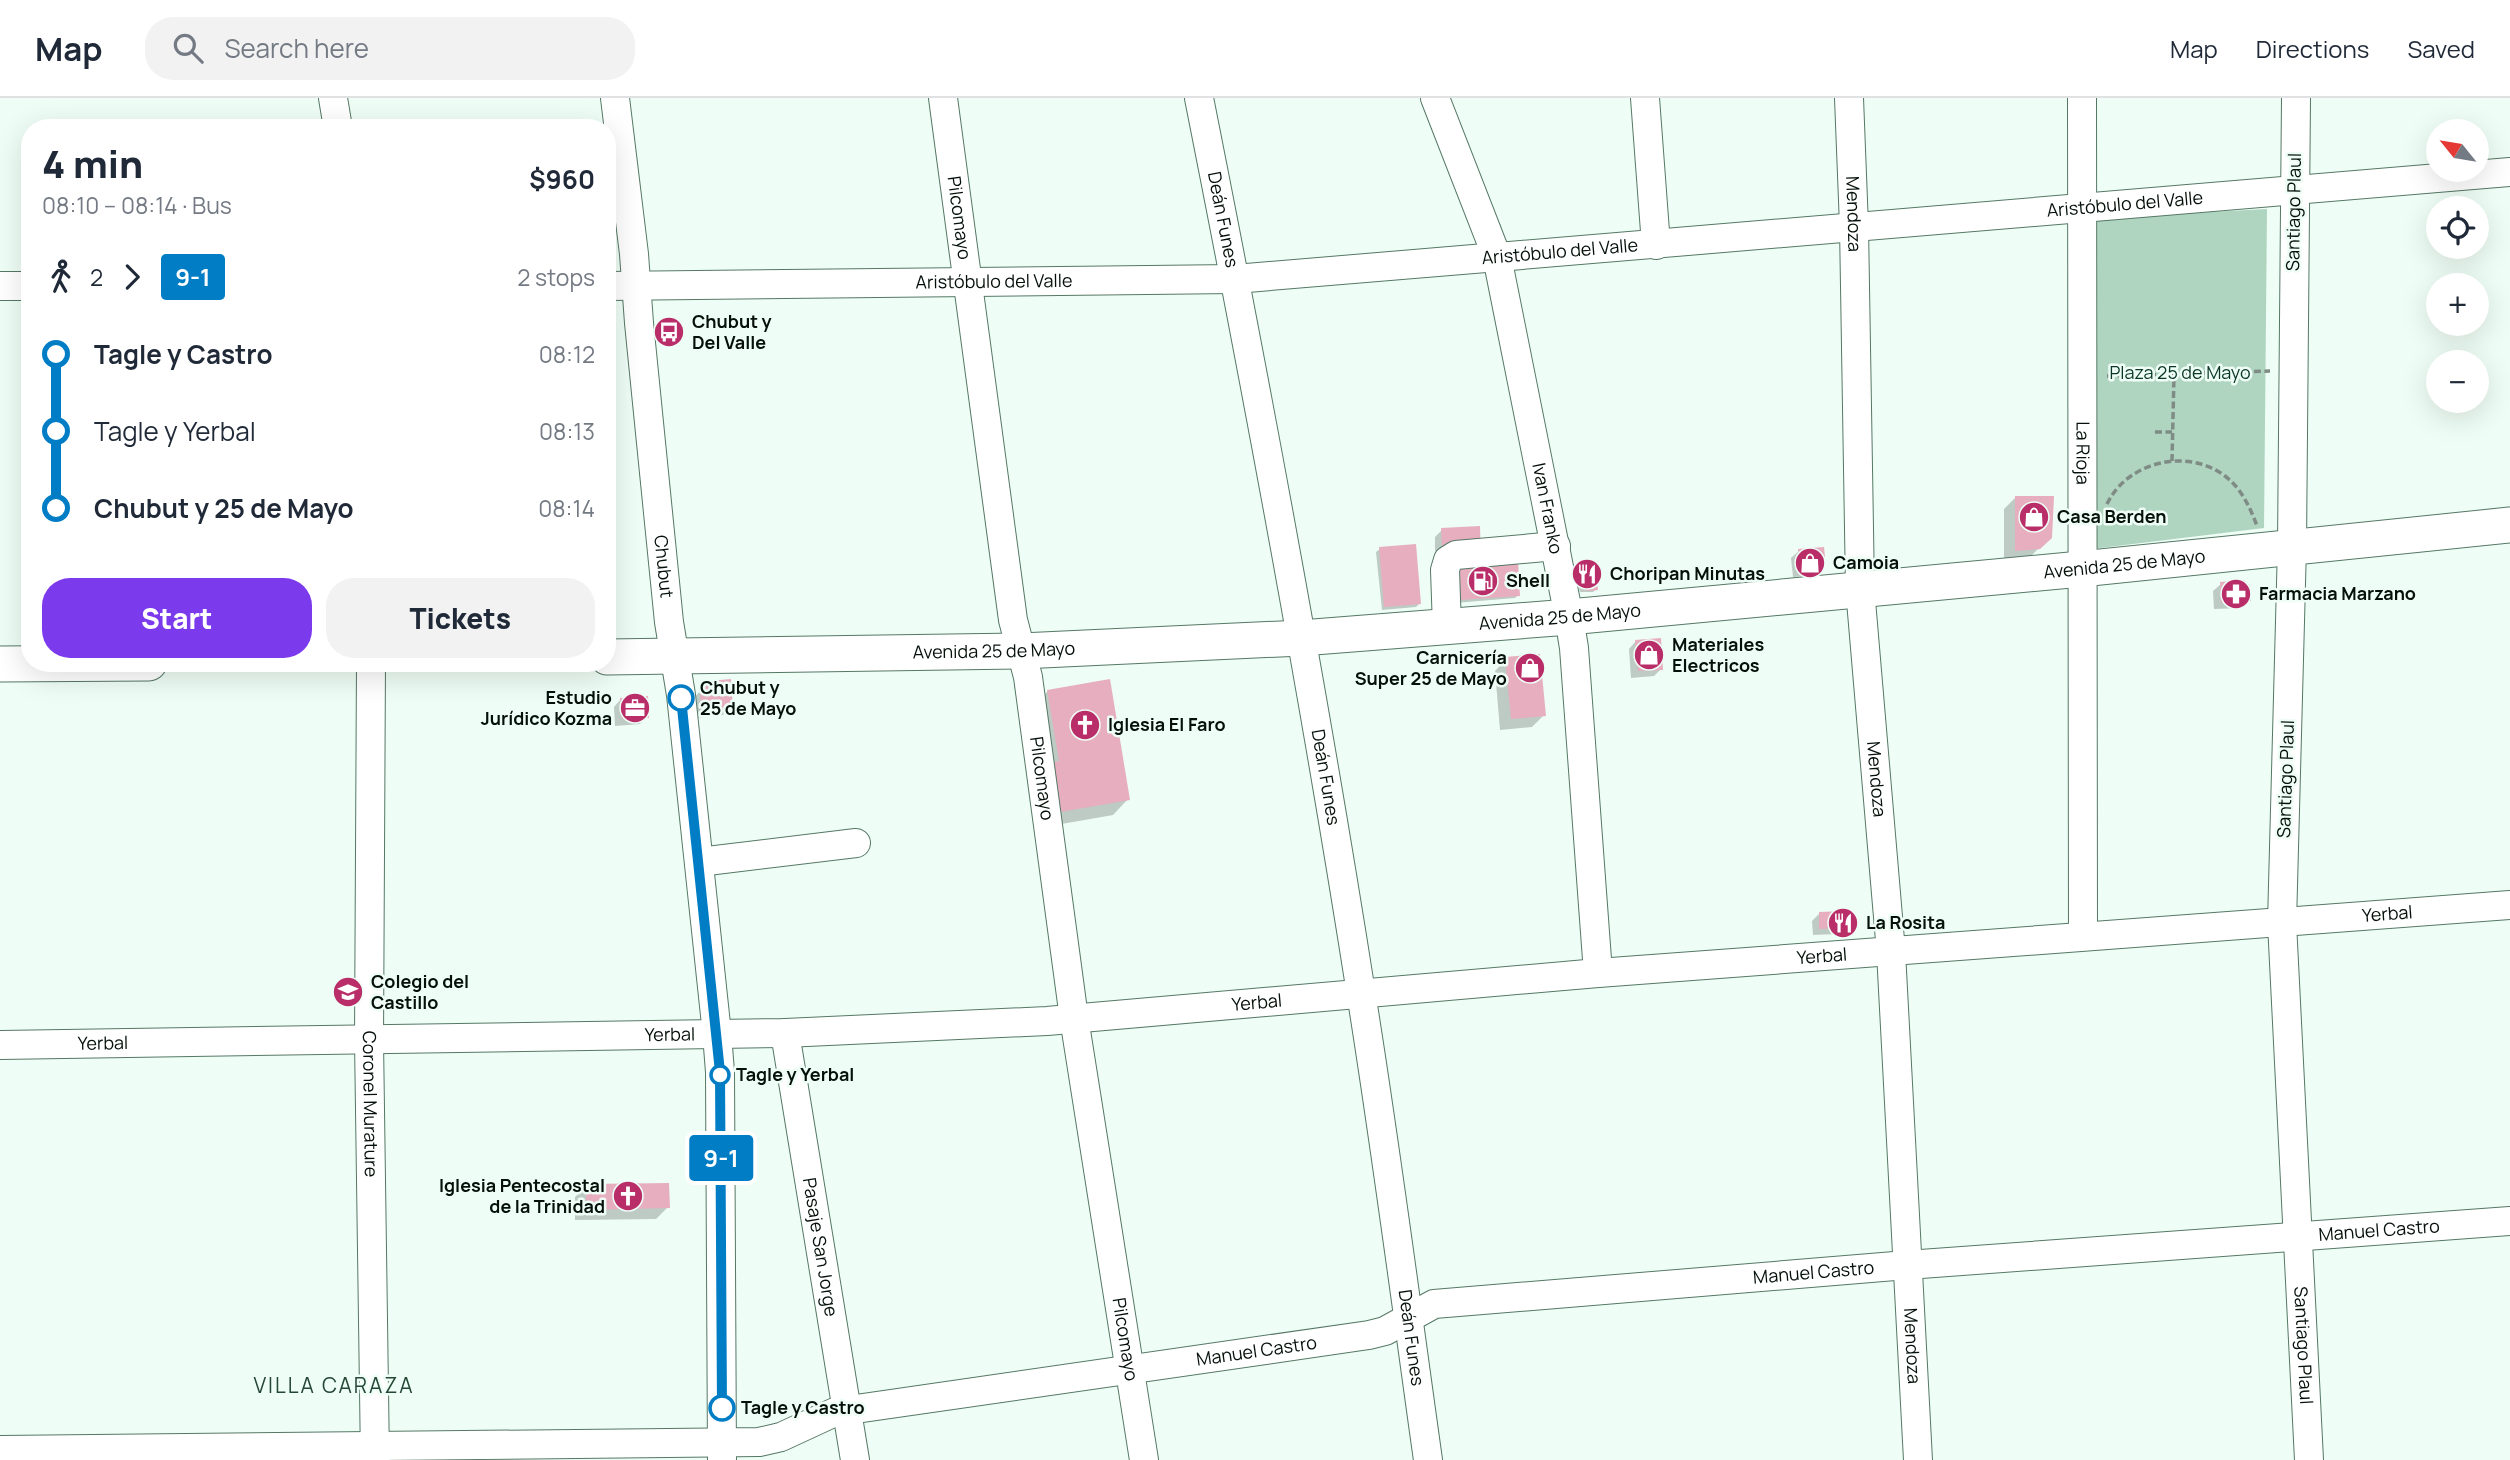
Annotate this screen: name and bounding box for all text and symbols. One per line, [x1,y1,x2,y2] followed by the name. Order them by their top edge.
[145,17,635,80] search box
[35,26,103,71] text: Map
[169,29,207,67] icon: search
[225,30,369,66] text: Search here
[2170,32,2218,65] text: Map
[2256,32,2369,65] text: Directions
[2407,32,2475,65] text: Saved
[2426,119,2488,182] north arrow
[2426,119,2489,413] map controls
[42,137,143,189] text: 4 min
[2280,153,2306,271] street label: Santiago Plaul
[529,161,595,197] text: $960
[1203,169,1245,269] street label: Deán Funes
[943,174,978,261] street label: Pilcomayo
[1841,175,1867,252] street label: Mendoza
[2046,185,2204,222] street label: Aristóbulo del Valle
[42,189,232,221] text: 08:10 – 08:14 · Bus
[2426,196,2489,259] button: locate
[1481,232,1639,269] street label: Aristóbulo del Valle
[42,258,80,296] icon: walk
[113,258,151,296] icon: forward
[175,260,211,293] text: 9-1
[90,261,103,293] text: 2
[517,261,595,293] text: 2 stops
[915,268,1073,294] street label: Aristóbulo del Valle
[2426,273,2489,336] button: +
[692,309,772,354] place label: Chubut y Del Valle
[652,315,686,349] bus stop icon: Chubut y Del Valle
[94,336,273,372] text: Tagle y Castro
[539,338,595,370] text: 08:12
[2426,350,2489,413] button: −
[2109,360,2251,384] park label: Plaza 25 de Mayo
[94,413,256,449] text: Tagle y Yerbal
[539,415,595,447] text: 08:13
[2071,421,2095,485] street label: La Rioja
[1527,460,1569,556] street label: Ivan Franko
[94,490,354,526] text: Chubut y 25 de Mayo
[538,492,595,524] text: 08:14
[2017,500,2051,534] shop icon: Casa Berden
[2057,504,2167,528] place label: Casa Berden
[649,534,679,599] street label: Chubut
[2042,543,2206,583] street label: Avenida 25 de Mayo
[1793,546,1827,580] shop icon: Camoia
[1833,550,1899,574] place label: Camoia
[1570,557,1604,591] restaurant icon: Choripan Minutas
[1610,561,1765,585] place label: Choripan Minutas
[1466,564,1500,598] fuel station icon: Shell
[1506,568,1550,592] place label: Shell
[2219,577,2253,611] pharmacy icon: Farmacia Marzano
[42,578,312,658] button: Start
[326,578,595,658] button: Tickets
[2259,581,2416,605] place label: Farmacia Marzano
[1478,597,1642,635] street label: Avenida 25 de Mayo
[1672,632,1764,677] place label: Materiales Electricos
[913,636,1076,664] street label: Avenida 25 de Mayo
[1632,638,1666,672] shop icon: Materiales Electricos
[1355,645,1507,690] place label: Carnicería Super 25 de Mayo
[1513,651,1547,685] shop icon: Carnicería Super 25 de Mayo
[700,675,796,720] place label: Chubut y 25 de Mayo
[481,685,612,730] place label: Estudio Jurídico Kozma
[668,685,694,711] marker: Chubut y 25 de Mayo
[618,691,652,725] office icon: Estudio Jurídico Kozma
[1068,708,1102,742] church icon: Iglesia El Faro
[1108,712,1226,736] place label: Iglesia El Faro
[2271,720,2299,838] street label: Santiago Plaul
[1307,727,1347,827] street label: Deán Funes
[1025,735,1060,822] street label: Pilcomayo
[1862,740,1892,818] street label: Mendoza
[2361,899,2413,927] street label: Yerbal
[1826,906,1860,940] restaurant icon: La Rosita
[1866,910,1945,934] place label: La Rosita
[1796,941,1848,969] street label: Yerbal
[371,969,469,1014] place label: Colegio del Castillo
[331,975,365,1009] school or university icon: Colegio del Castillo
[1231,988,1283,1016] street label: Yerbal
[644,1021,695,1046] street label: Yerbal
[78,1030,128,1055] street label: Yerbal
[358,1031,384,1177] street label: Coronel Murature
[736,1062,854,1086] place label: Tagle y Yerbal
[710,1065,730,1085] marker: Tagle y Yerbal
[681,1135,761,1181] line badge: 9-1
[703,1141,739,1174] text: 9-1
[439,1173,605,1218] place label: Iglesia Pentecostal de la Trinidad
[798,1176,844,1318] street label: Pasaje San Jorge
[611,1179,645,1213] church icon: Iglesia Pentecostal de la Trinidad
[2318,1213,2440,1246] street label: Manuel Castro
[1752,1255,1875,1289] street label: Manuel Castro
[2289,1286,2319,1405] street label: Santiago Plaul
[1394,1288,1431,1387] street label: Deán Funes
[1107,1296,1144,1383] street label: Pilcomayo
[1899,1307,1927,1385] street label: Mendoza
[1195,1330,1318,1371] street label: Manuel Castro
[253,1371,415,1399] district label: VILLA CARAZA
[709,1395,735,1421] marker: Tagle y Castro
[741,1395,865,1419] place label: Tagle y Castro

